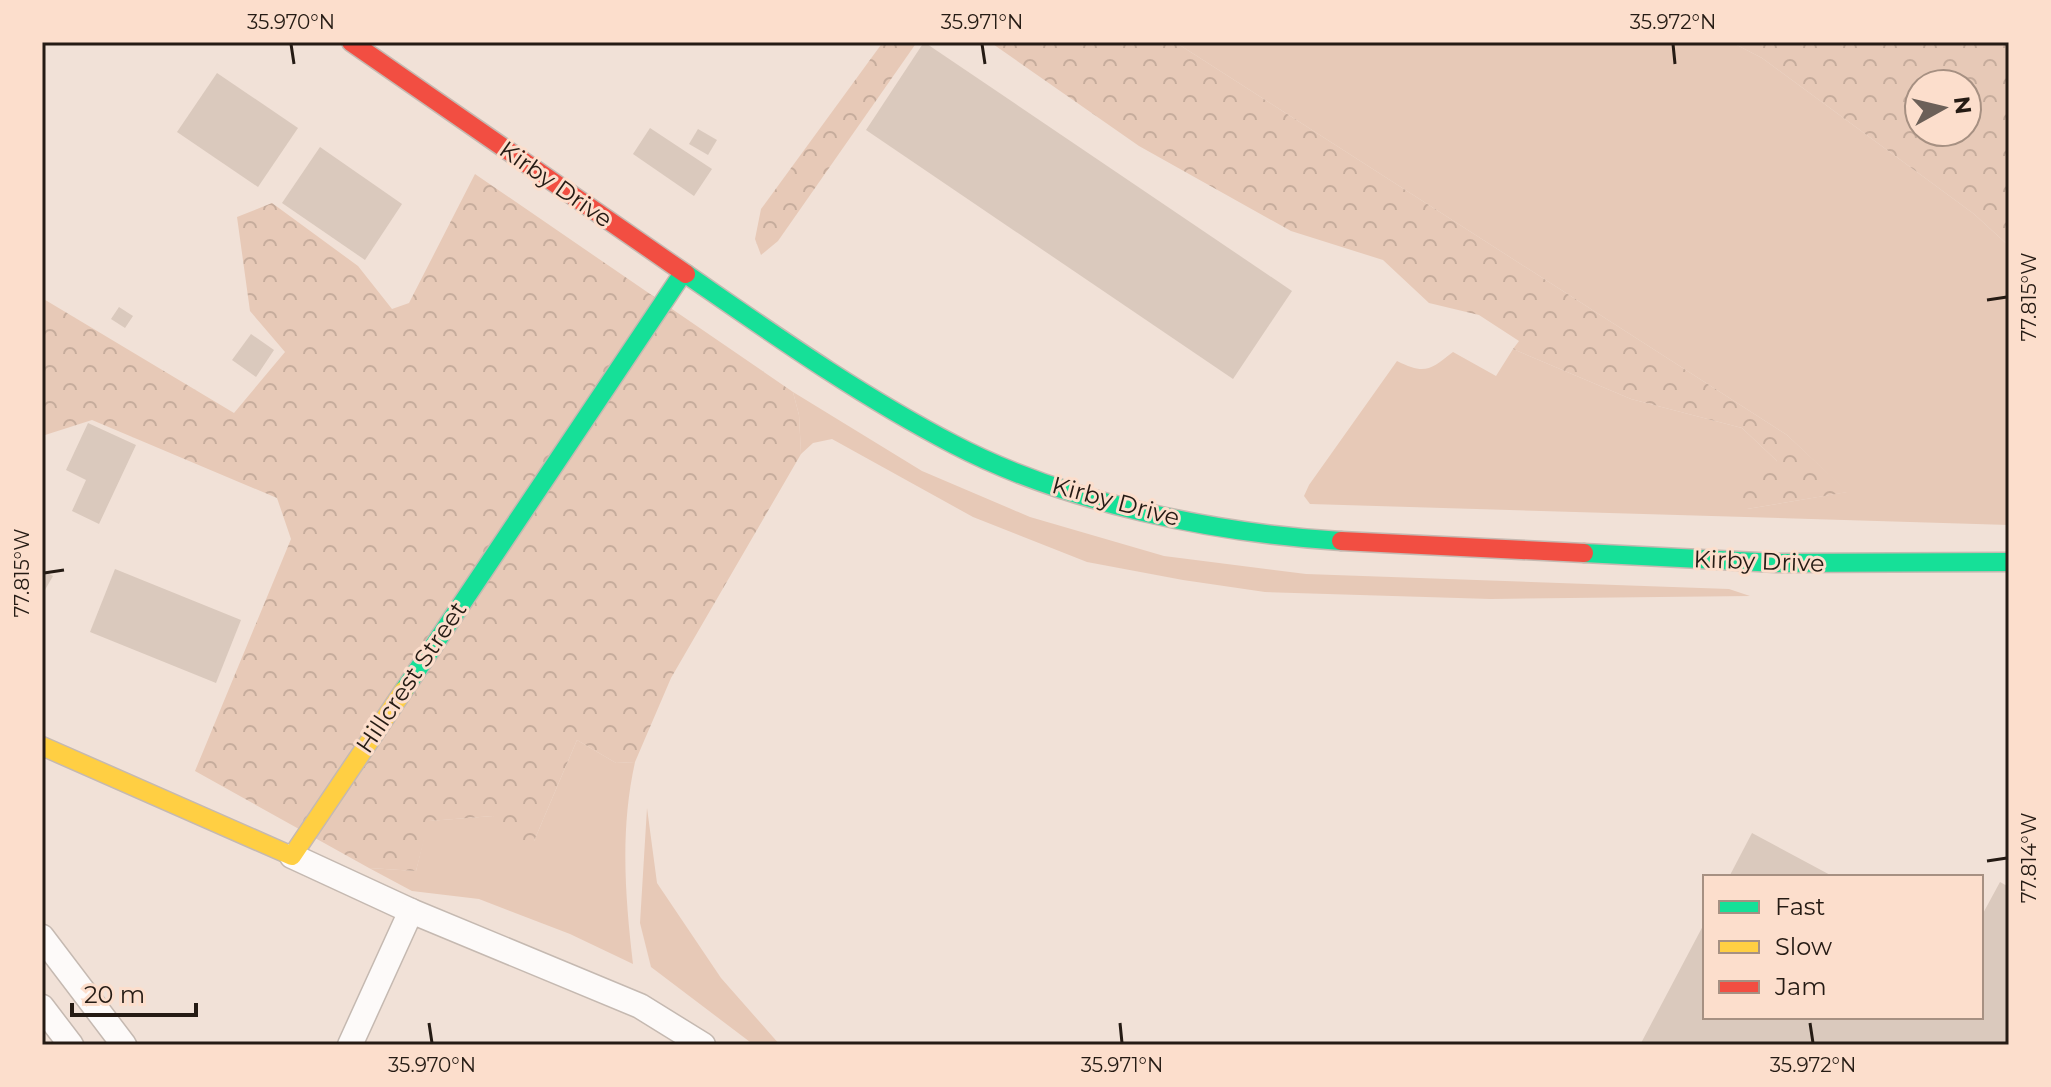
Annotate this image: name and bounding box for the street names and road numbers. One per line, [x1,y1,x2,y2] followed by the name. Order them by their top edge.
[494,135,618,233] street label: Kirby Drive
[1049,470,1183,532] street label: Kirby Drive
[1693,544,1825,578] street label: Kirby Drive
[350,596,473,758] street label: Hillcrest Street

